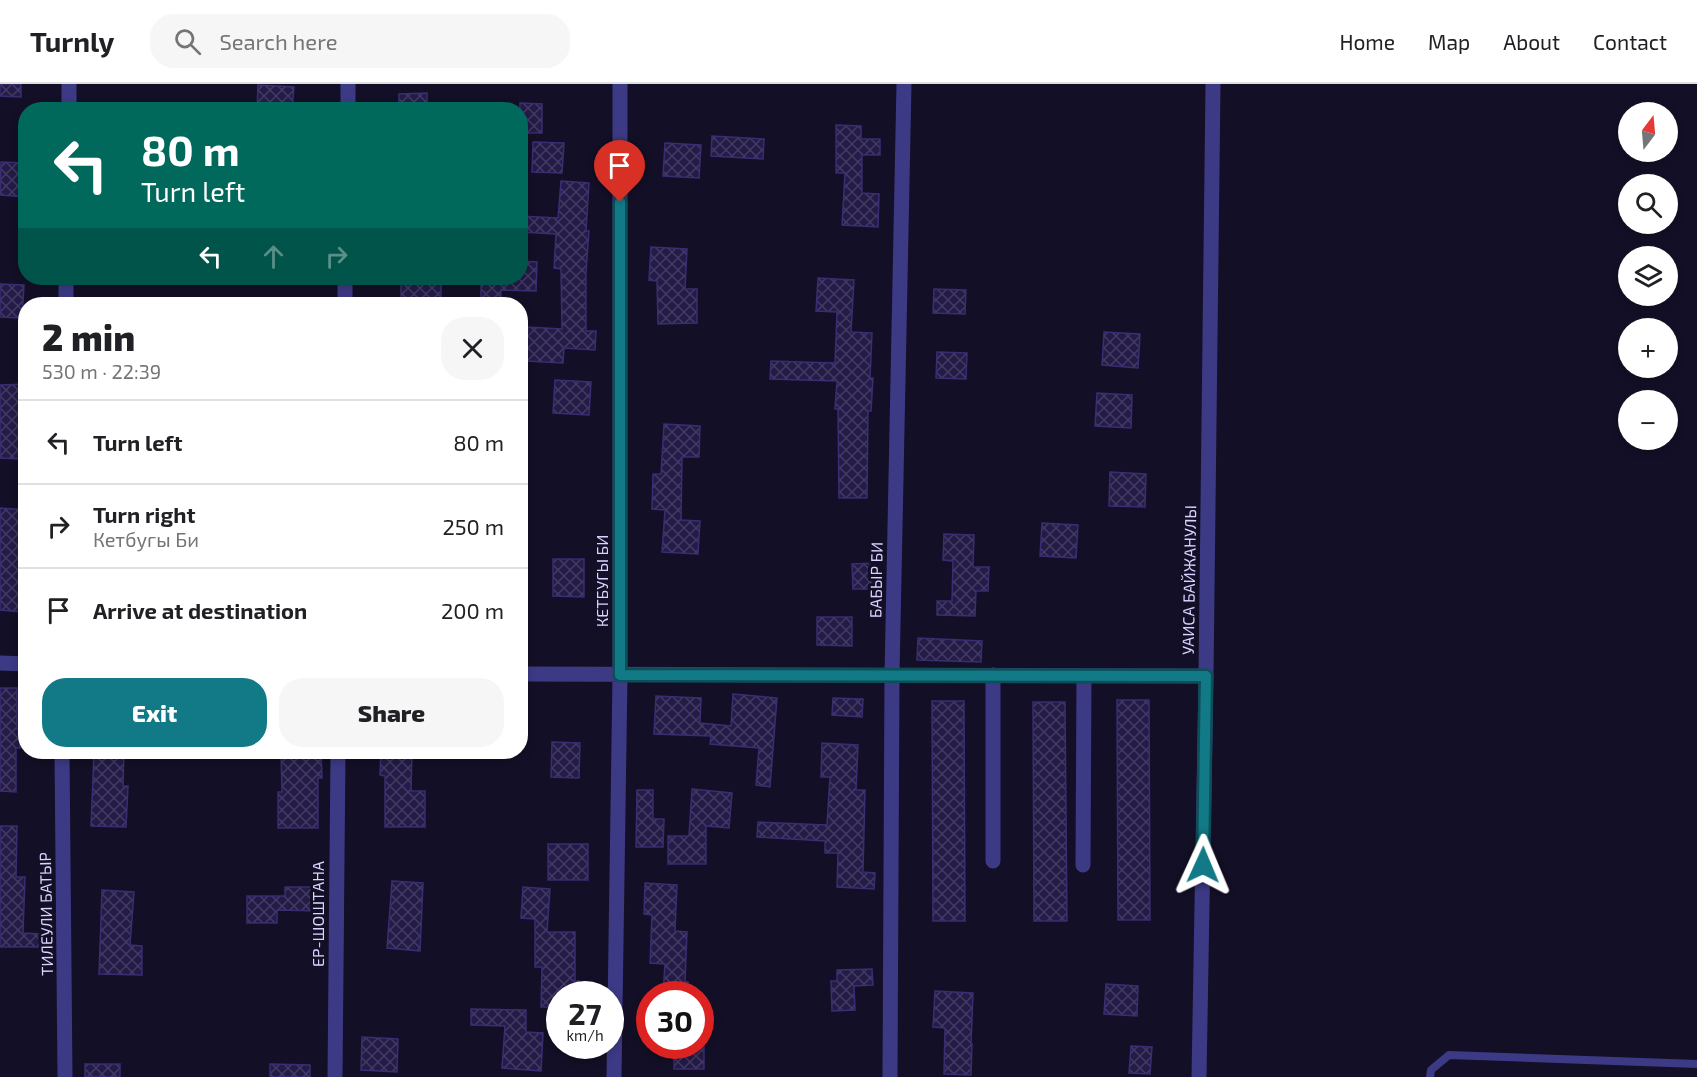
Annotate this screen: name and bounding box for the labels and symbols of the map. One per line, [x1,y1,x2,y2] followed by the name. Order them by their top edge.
[1618,102,1678,162] north arrow
[594,140,645,202] pin
[1178,505,1199,655] street label: УАИСА БАЙЖАНУЛЫ
[592,535,611,627] street label: КЕТБУГЫ БИ
[865,542,886,618] street label: БАБЫР БИ
[1171,833,1235,897] position arrow
[35,852,56,976] street label: ТИЛЕУЛИ БАТЫР
[308,861,327,967] street label: ЕР-ШОШТАНА
[636,981,714,1059] speed limit sign: 30

